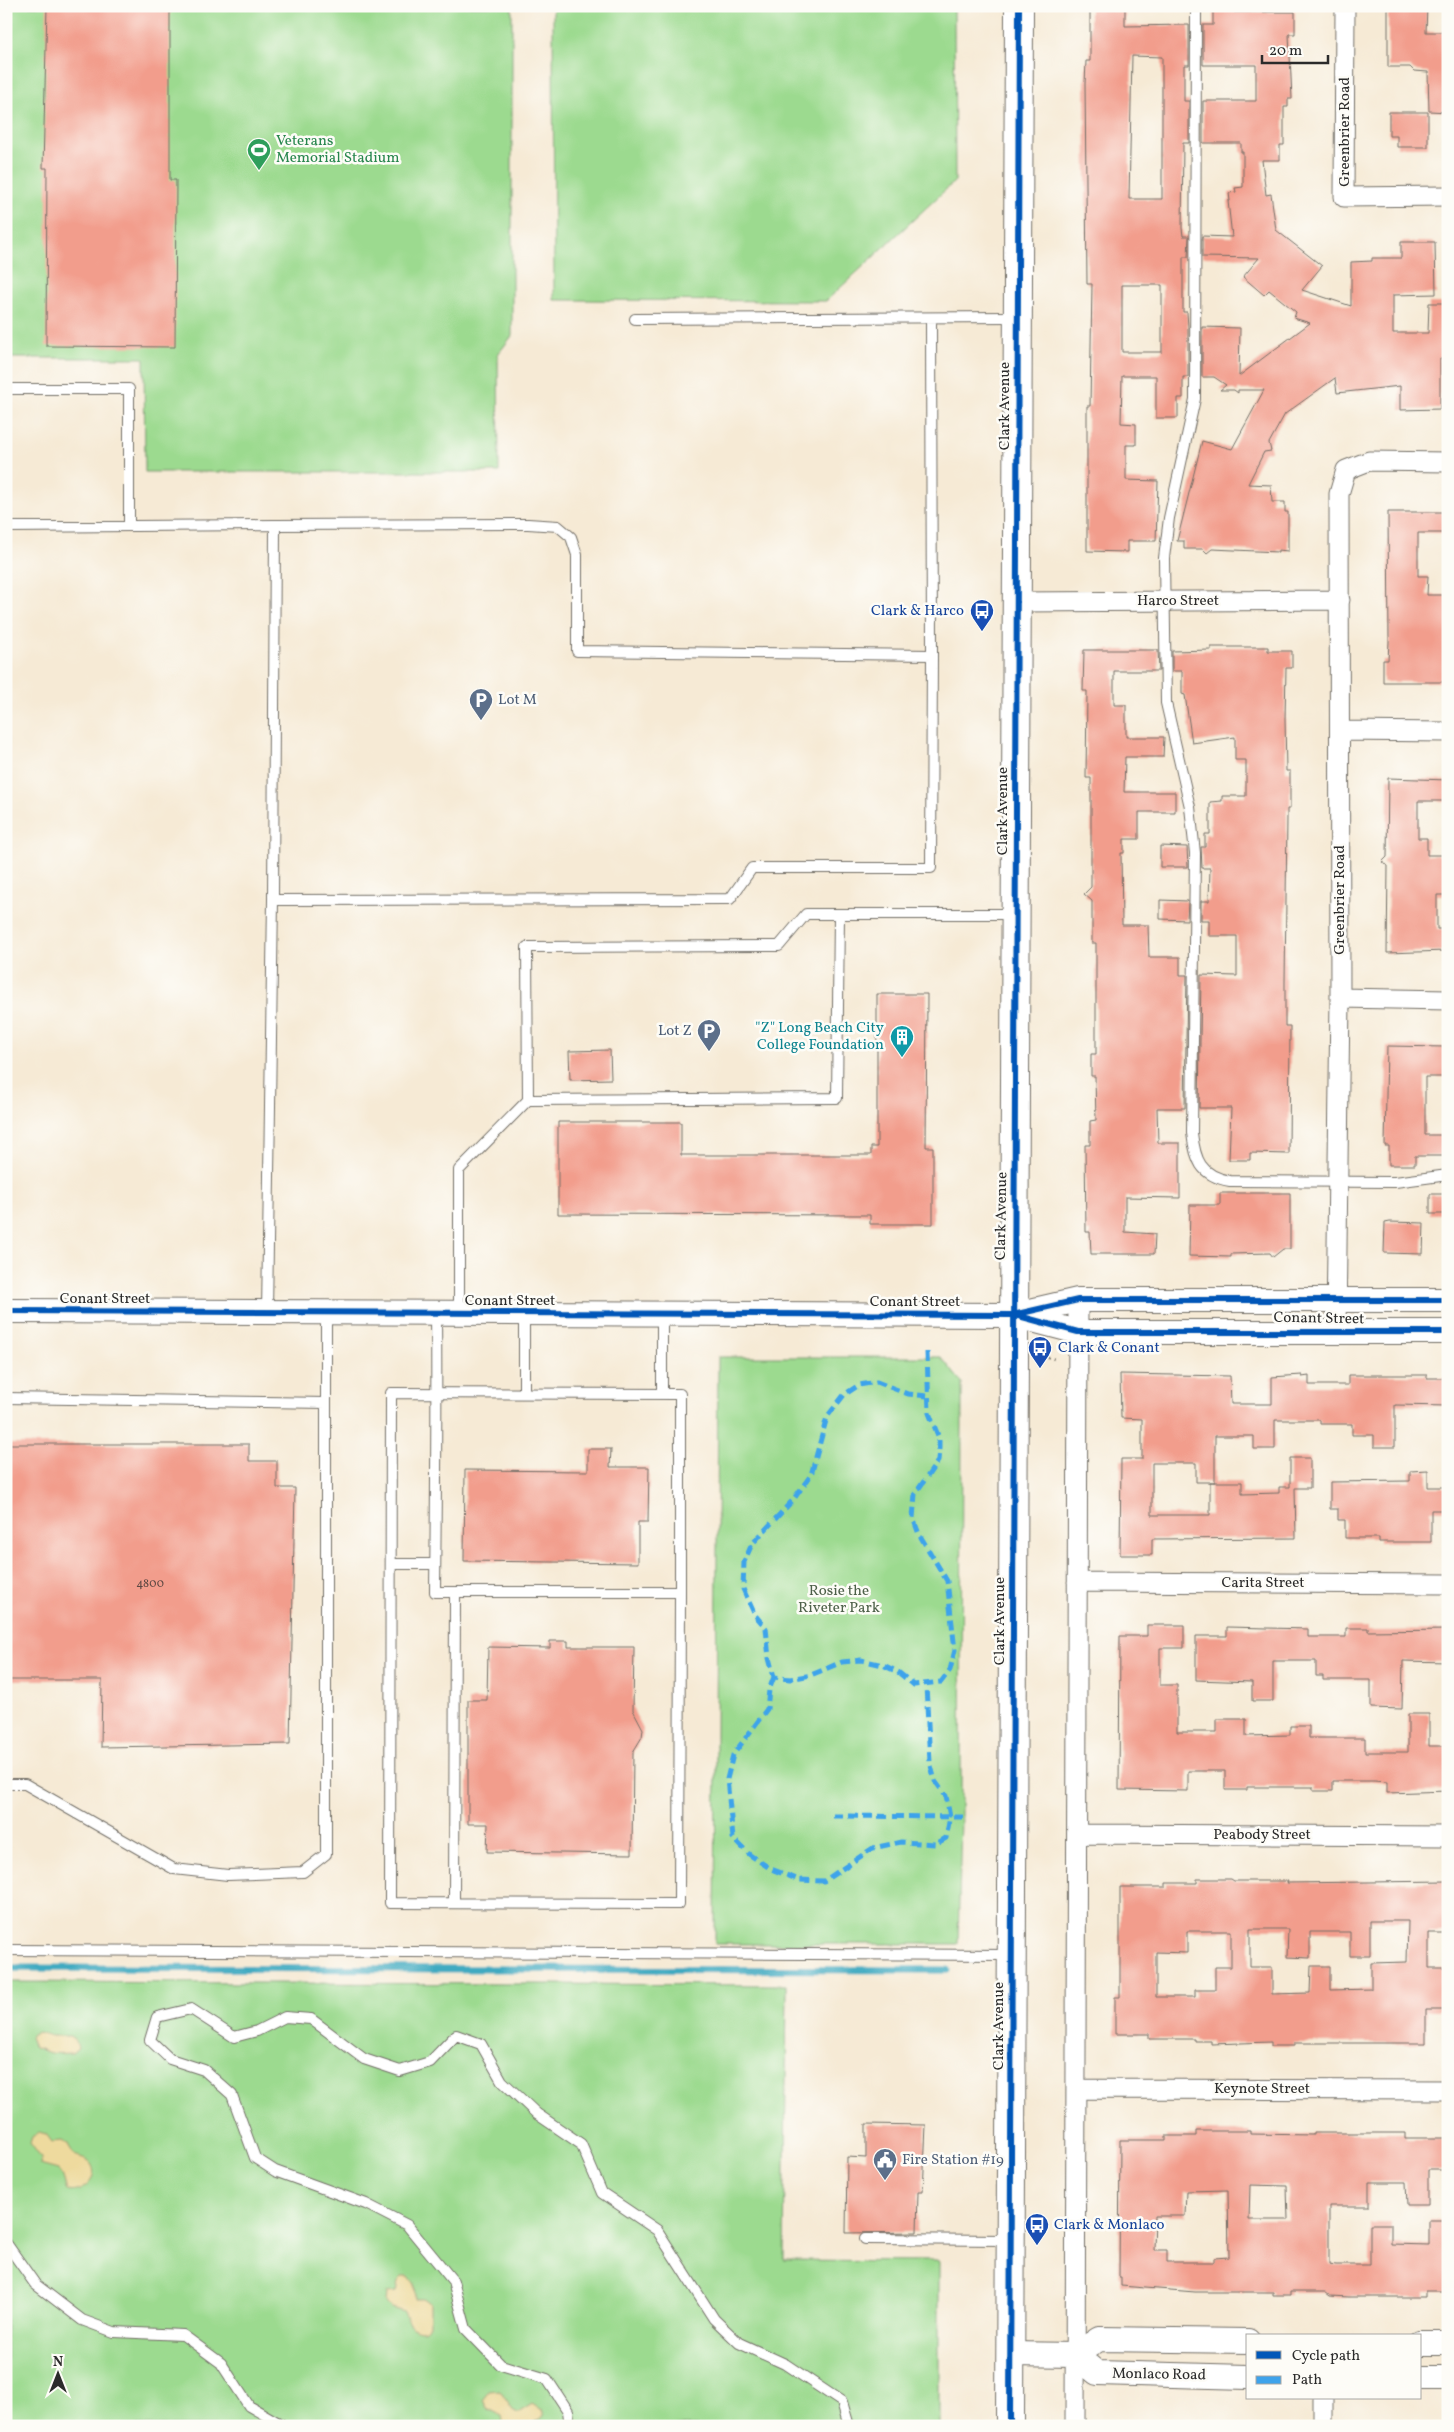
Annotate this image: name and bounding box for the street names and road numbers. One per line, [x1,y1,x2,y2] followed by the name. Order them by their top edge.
[1335,77,1356,187] street label: Greenbrier Road
[995,362,1016,450] street label: Clark Avenue
[1137,591,1219,612] street label: Harco Street
[993,767,1014,855] street label: Clark Avenue
[1330,845,1351,955] street label: Greenbrier Road
[991,1172,1013,1260] street label: Clark Avenue
[60,1289,150,1310] street label: Conant Street
[465,1291,555,1312] street label: Conant Street
[870,1292,960,1313] street label: Conant Street
[1273,1308,1365,1330] street label: Conant Street
[1221,1573,1305,1594] street label: Carita Street
[990,1577,1011,1665] street label: Clark Avenue
[1213,1825,1311,1846] street label: Peabody Street
[989,1982,1010,2070] street label: Clark Avenue
[1214,2079,1310,2100] street label: Keynote Street
[1112,2364,1206,2386] street label: Monlaco Road

